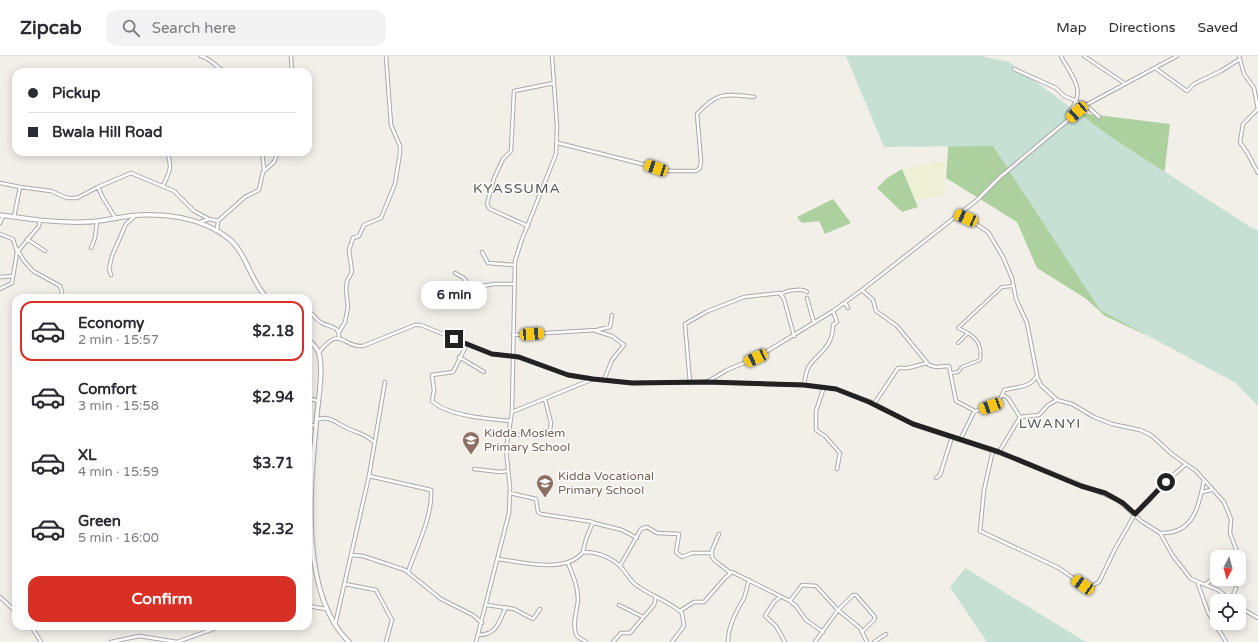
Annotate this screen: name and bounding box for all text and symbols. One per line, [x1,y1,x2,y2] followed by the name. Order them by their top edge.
[106,10,386,46] search box
[20,17,82,39] text: Zipcab
[120,17,142,39] icon: search
[152,19,236,37] text: Search here
[1056,19,1087,36] text: Map
[1109,19,1176,36] text: Directions
[1198,19,1238,36] text: Saved
[52,84,100,102] text: Pickup
[1064,100,1090,124] car
[52,123,162,141] text: Bwala Hill Road
[643,158,669,178] car
[473,180,561,197] district label: KYASSUMA
[953,208,979,228] car
[421,281,487,309] callout: 6 min
[437,287,471,303] text: 6 min
[30,313,66,349] icon: car
[78,314,144,332] text: Economy
[253,322,294,340] text: $2.18
[520,327,544,341] car
[445,330,463,348] route end
[78,332,159,348] text: 2 min · 15:57
[743,347,769,369] car
[30,379,66,415] icon: car
[78,380,137,398] text: Comfort
[253,388,294,406] text: $2.94
[978,396,1004,416] car
[78,398,159,414] text: 3 min · 15:58
[1019,415,1081,432] district label: LWANYI
[484,426,570,454] place label: Kidda Moslem Primary School
[461,430,481,455] school or university icon: Kidda Moslem Primary School
[30,445,66,481] icon: car
[78,446,97,464] text: XL
[253,454,294,472] text: $3.71
[78,464,159,480] text: 4 min · 15:59
[558,469,654,497] place label: Kidda Vocational Primary School
[535,473,555,498] school or university icon: Kidda Vocational Primary School
[1157,473,1175,491] route start
[30,511,66,547] icon: car
[78,512,121,530] text: Green
[253,520,294,538] text: $2.32
[78,530,159,546] text: 5 min · 16:00
[1210,550,1246,586] north arrow
[1210,550,1246,630] map controls
[1070,573,1096,597] car
[28,576,296,622] button: Confirm
[1210,594,1246,630] button: locate

